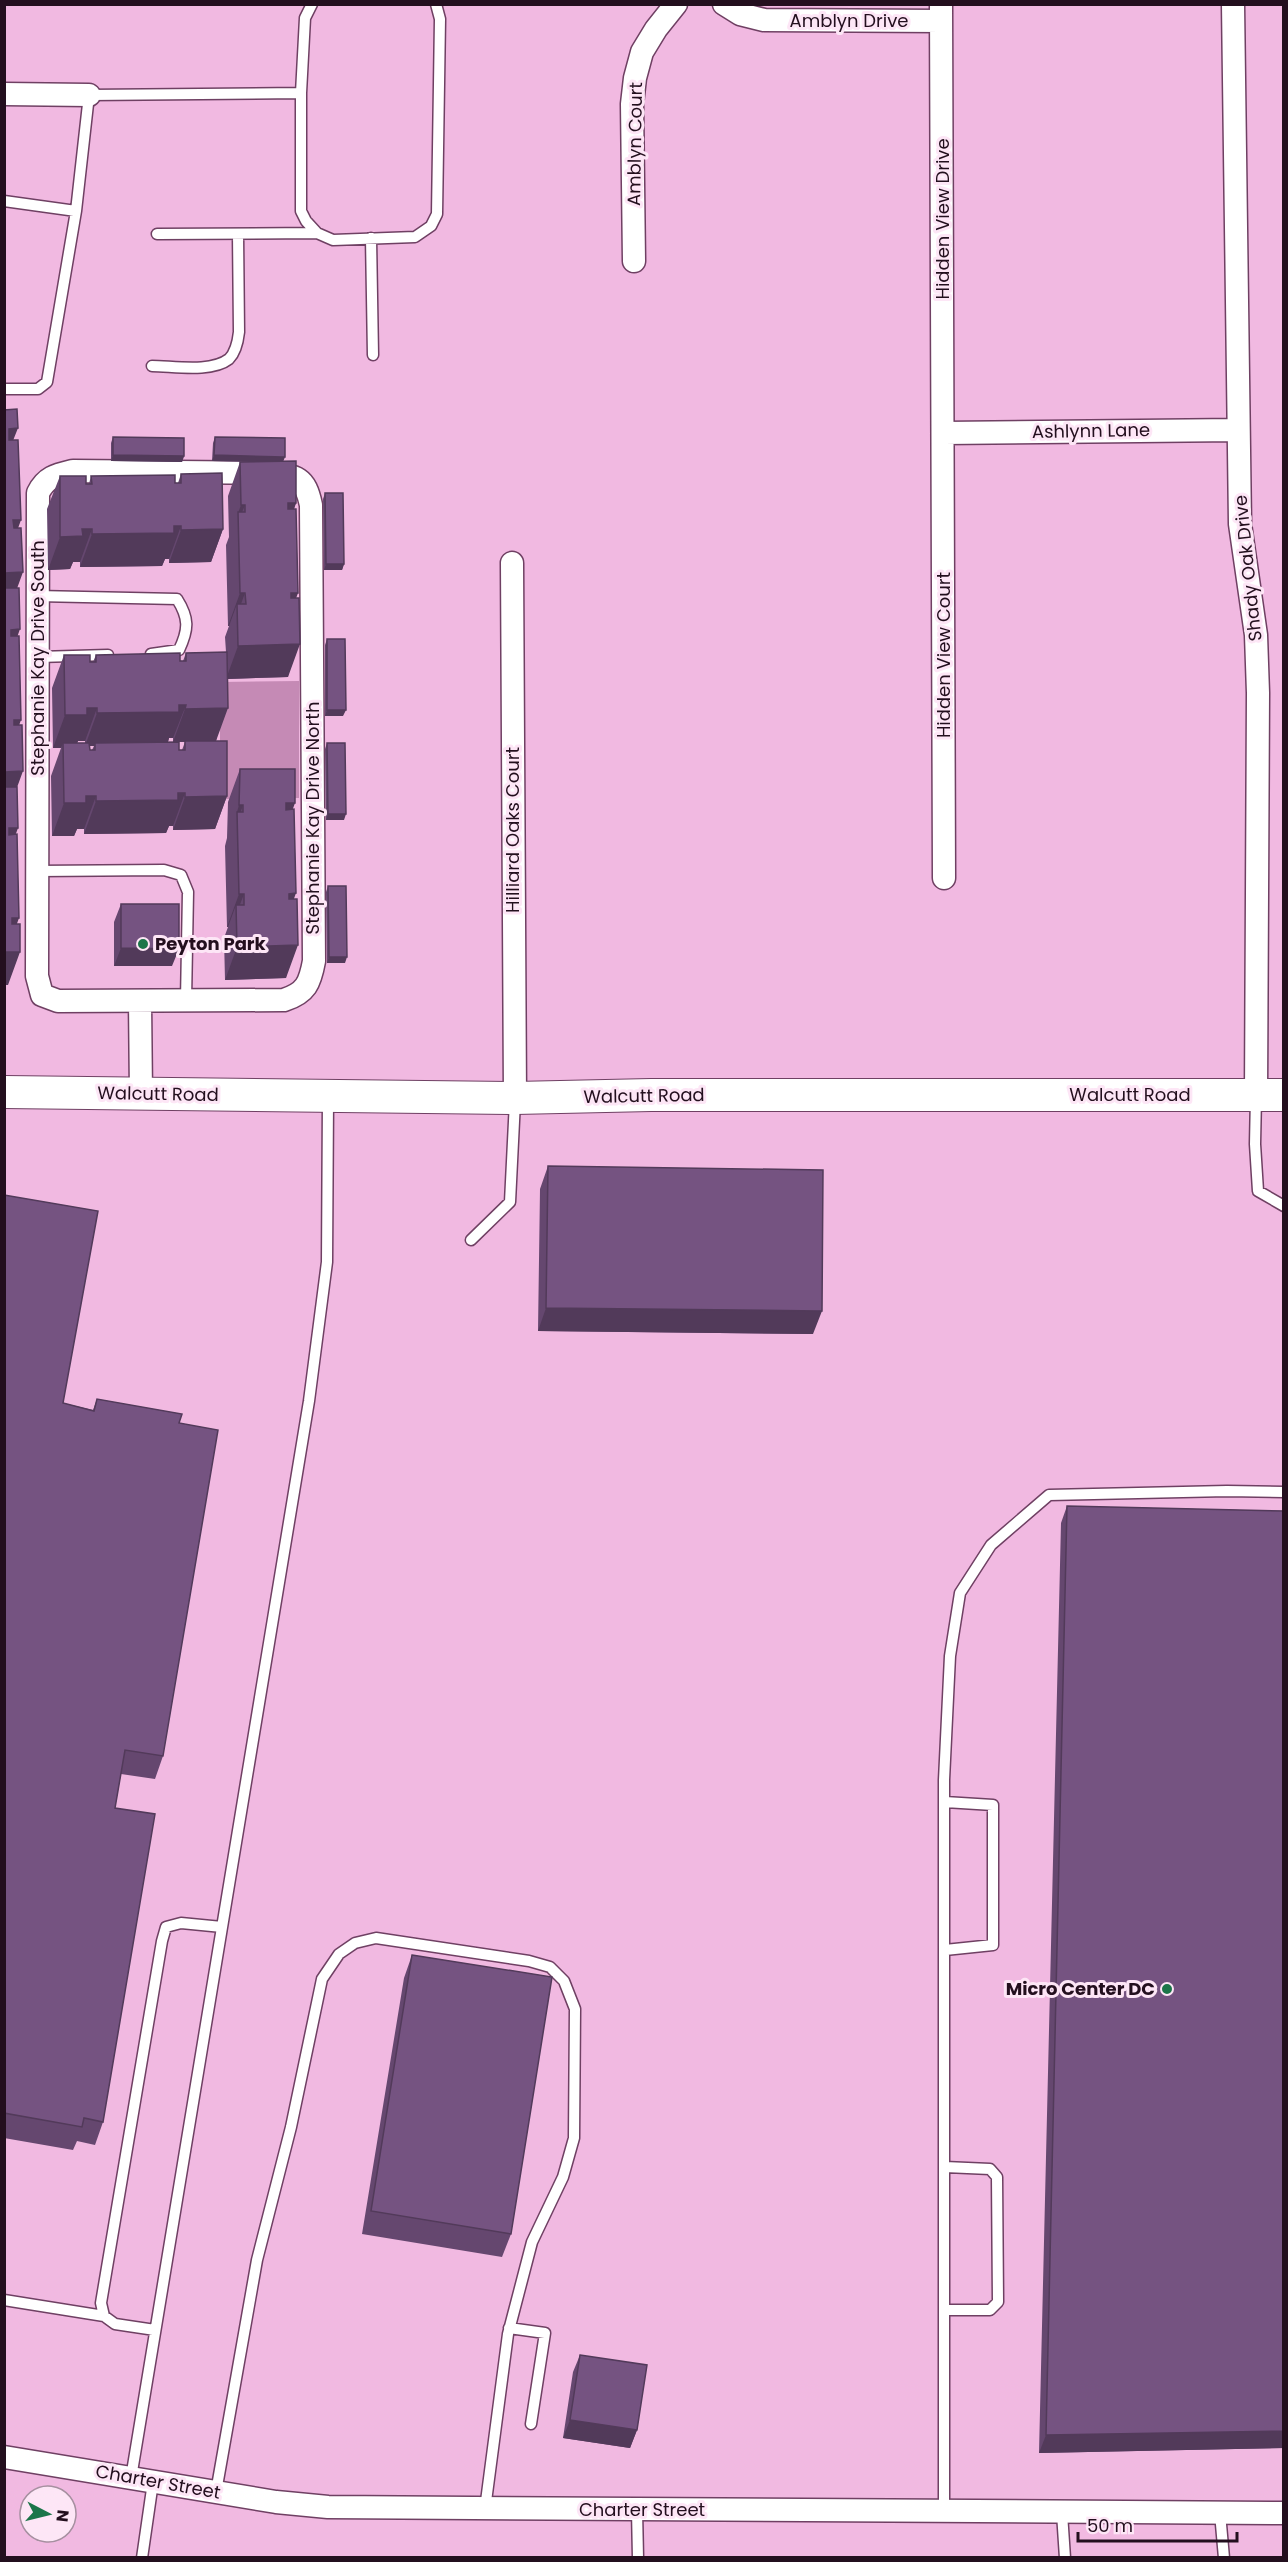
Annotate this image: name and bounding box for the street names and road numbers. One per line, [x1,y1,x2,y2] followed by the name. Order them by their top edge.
[790,8,908,33] street label: Amblyn Drive
[621,82,648,206] street label: Amblyn Court
[930,138,955,300] street label: Hidden View Drive
[1032,417,1150,444] street label: Ashlynn Lane
[1227,494,1268,642] street label: Shady Oak Drive
[25,540,50,776] street label: Stephanie Kay Drive South
[931,572,956,738] street label: Hidden View Court
[300,702,325,934] street label: Stephanie Kay Drive North
[500,747,525,913] street label: Hilliard Oaks Court
[97,1080,219,1107] street label: Walcutt Road
[583,1082,705,1109] street label: Walcutt Road
[1069,1082,1191,1107] street label: Walcutt Road
[94,2458,222,2505] street label: Charter Street
[579,2497,705,2522] street label: Charter Street

